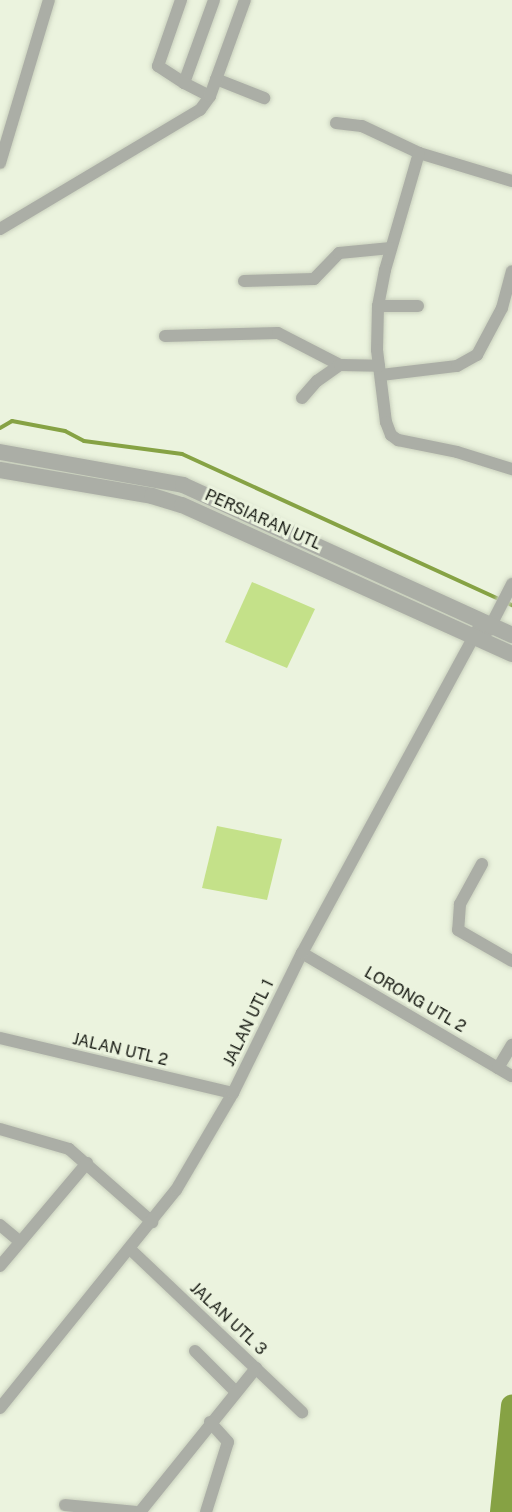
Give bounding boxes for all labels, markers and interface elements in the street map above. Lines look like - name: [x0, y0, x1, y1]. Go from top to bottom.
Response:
- street label: PERSIARAN UTL: [202, 486, 324, 554]
- street label: LORONG UTL 2: [361, 963, 469, 1037]
- street label: JALAN UTL 1: [220, 976, 278, 1070]
- street label: JALAN UTL 2: [70, 1030, 170, 1070]
- street label: JALAN UTL 3: [186, 1279, 270, 1359]

